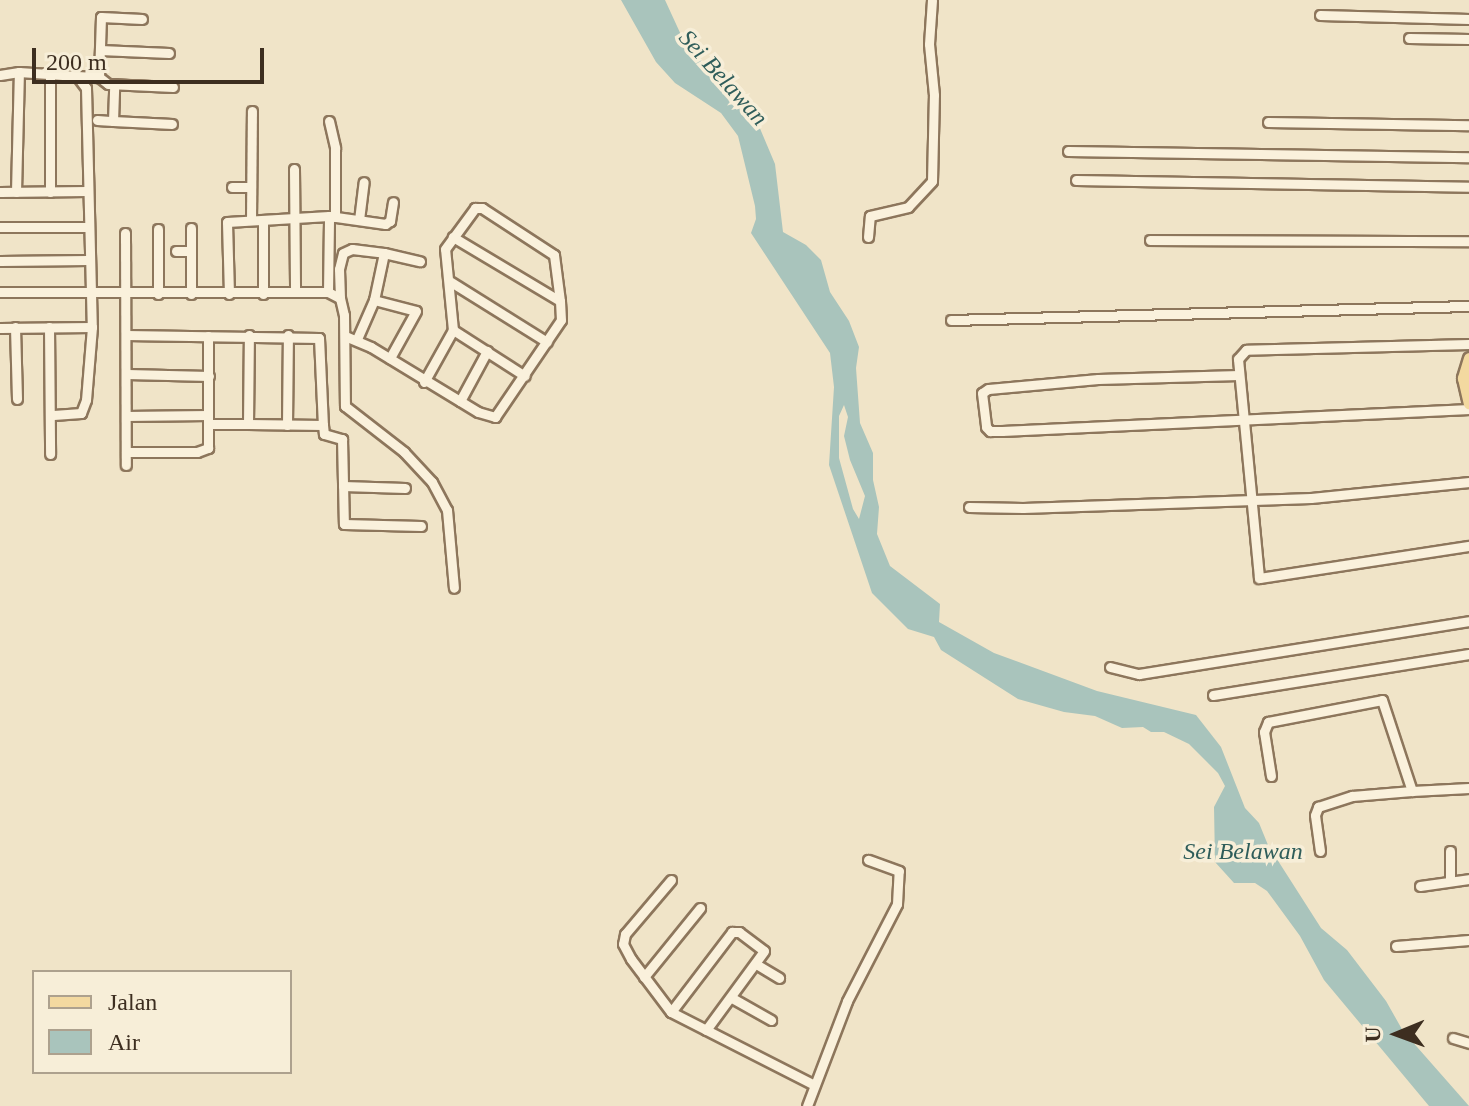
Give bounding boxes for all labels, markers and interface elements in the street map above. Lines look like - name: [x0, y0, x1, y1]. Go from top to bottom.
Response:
- water label: Sei Belawan: [672, 24, 774, 132]
- scale bar: [36, 32, 268, 82]
- text: 200 m: [46, 49, 107, 75]
- water label: Sei Belawan: [1183, 838, 1303, 866]
- legend: [32, 970, 292, 1074]
- text: Jalan: [108, 989, 157, 1015]
- north arrow: [1357, 994, 1437, 1074]
- text: U: [1360, 1026, 1385, 1043]
- text: Air: [108, 1029, 140, 1055]

